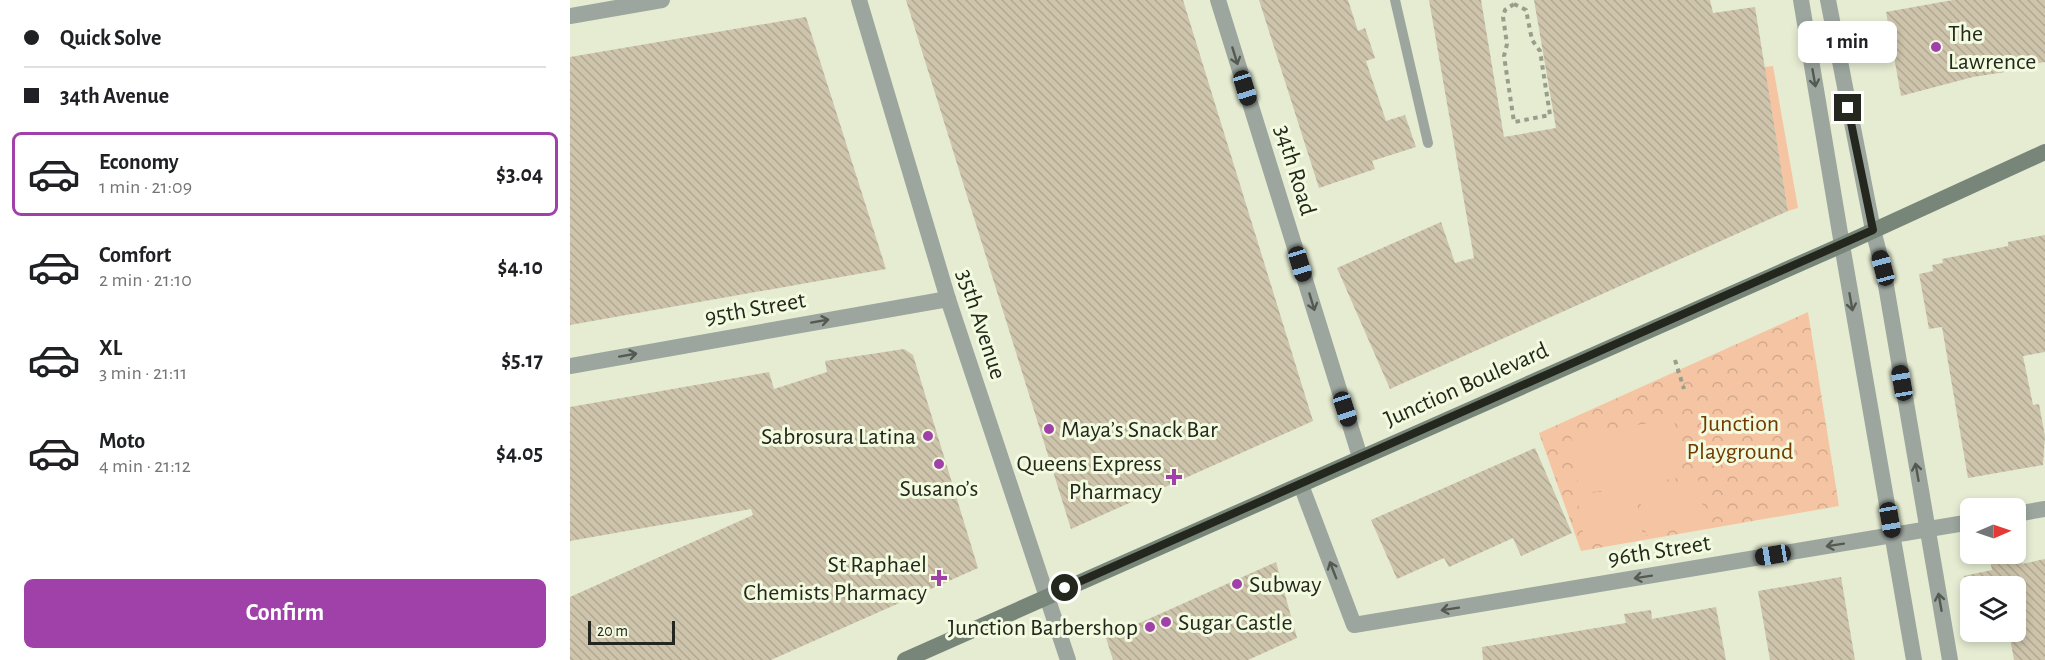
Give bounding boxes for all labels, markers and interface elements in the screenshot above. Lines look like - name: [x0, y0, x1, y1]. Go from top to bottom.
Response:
- callout: 1 min: [1798, 21, 1898, 63]
- place label: The Lawrence: [1948, 22, 2036, 74]
- text: Quick Solve: [60, 27, 161, 49]
- text: 1 min: [1826, 32, 1869, 52]
- marker: The Lawrence: [1929, 40, 1943, 54]
- one-way arrow: [1231, 46, 1242, 65]
- car: [1231, 68, 1259, 108]
- one-way arrow: [1809, 68, 1820, 88]
- text: 34th Avenue: [60, 85, 169, 107]
- route end: [1834, 94, 1861, 121]
- street label: 34th Road: [1270, 122, 1320, 218]
- icon: car: [27, 147, 81, 201]
- text: Economy: [99, 151, 179, 173]
- text: $3.04: [496, 163, 543, 185]
- text: 1 min · 21:09: [99, 177, 192, 197]
- icon: car: [27, 240, 81, 294]
- text: Comfort: [99, 244, 171, 266]
- car: [1286, 244, 1314, 284]
- car: [1870, 248, 1896, 288]
- text: $4.10: [498, 256, 543, 278]
- street label: 35th Avenue: [952, 266, 1010, 382]
- text: 2 min · 21:10: [99, 270, 192, 290]
- street label: 95th Street: [703, 288, 808, 330]
- one-way arrow: [1307, 292, 1318, 311]
- one-way arrow: [1846, 292, 1857, 312]
- one-way arrow: [809, 316, 829, 327]
- icon: car: [27, 333, 81, 387]
- text: XL: [99, 337, 122, 359]
- street label: Junction Boulevard: [1381, 338, 1552, 432]
- text: $5.17: [501, 349, 543, 371]
- one-way arrow: [617, 350, 637, 361]
- text: 3 min · 21:11: [99, 363, 187, 383]
- car: [1890, 364, 1914, 402]
- car: [1331, 389, 1359, 429]
- park label: Junction Playground: [1687, 412, 1793, 464]
- place label: Maya’s Snack Bar: [1061, 418, 1218, 442]
- marker: Maya’s Snack Bar: [1042, 422, 1056, 436]
- place label: Sabrosura Latina: [761, 425, 916, 449]
- icon: car: [27, 426, 81, 480]
- marker: Sabrosura Latina: [921, 429, 935, 443]
- text: Moto: [99, 430, 145, 452]
- text: $4.05: [496, 442, 543, 464]
- place label: Queens Express Pharmacy: [1017, 452, 1162, 504]
- text: 4 min · 21:12: [99, 456, 191, 476]
- marker: Susano’s: [932, 457, 946, 471]
- one-way arrow: [1912, 462, 1923, 482]
- marker: Queens Express Pharmacy: [1167, 470, 1181, 484]
- place label: Susano’s: [899, 477, 979, 501]
- north arrow: [1960, 498, 2026, 564]
- map controls: [1960, 498, 2026, 642]
- car: [1878, 501, 1902, 539]
- street label: 96th Street: [1606, 531, 1712, 571]
- one-way arrow: [1826, 539, 1846, 550]
- car: [1754, 543, 1792, 567]
- place label: St Raphael Chemists Pharmacy: [743, 553, 927, 605]
- one-way arrow: [1327, 561, 1338, 580]
- marker: St Raphael Chemists Pharmacy: [932, 571, 946, 585]
- one-way arrow: [1633, 571, 1653, 582]
- place label: Subway: [1249, 573, 1321, 597]
- route start: [1051, 574, 1078, 601]
- button: layers: [1960, 576, 2026, 642]
- marker: Subway: [1230, 577, 1244, 591]
- button: Confirm: [24, 579, 546, 648]
- one-way arrow: [1934, 593, 1945, 613]
- one-way arrow: [1441, 603, 1461, 614]
- place label: Sugar Castle: [1178, 611, 1293, 635]
- marker: Sugar Castle: [1159, 615, 1173, 629]
- place label: Junction Barbershop: [948, 616, 1138, 640]
- scale bar: [588, 618, 675, 646]
- marker: Junction Barbershop: [1143, 620, 1157, 634]
- text: 20 m: [597, 623, 628, 639]

